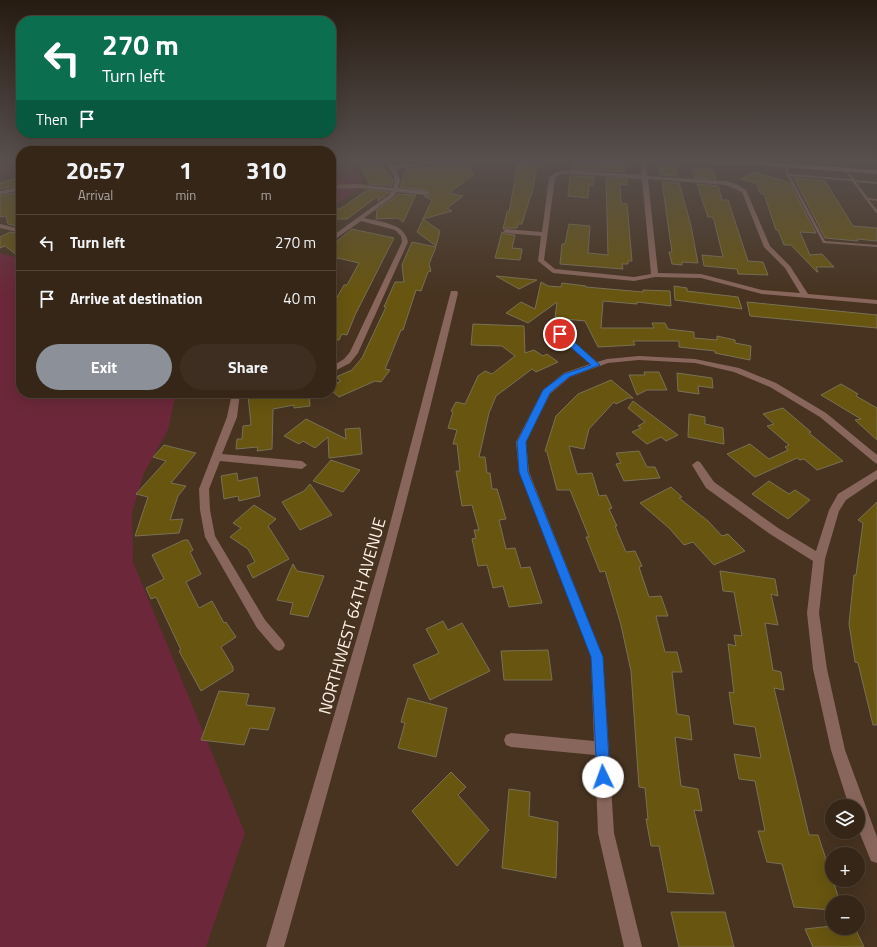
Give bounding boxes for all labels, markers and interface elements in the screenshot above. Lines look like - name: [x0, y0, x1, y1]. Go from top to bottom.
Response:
- text: 270 m: [102, 23, 179, 66]
- icon: left: [36, 32, 88, 84]
- text: Turn left: [102, 62, 165, 89]
- text: Then: [36, 108, 68, 131]
- icon: arrive: [76, 108, 98, 130]
- text: 20:57: [66, 152, 126, 188]
- text: 1: [179, 152, 193, 188]
- text: 310: [246, 152, 286, 188]
- text: Arrival: [78, 185, 113, 205]
- text: min: [175, 185, 196, 205]
- text: m: [261, 185, 272, 205]
- text: Turn left: [70, 231, 125, 254]
- text: 270 m: [275, 231, 316, 254]
- icon: left: [36, 232, 58, 254]
- text: Arrive at destination: [70, 287, 203, 310]
- text: 40 m: [283, 287, 316, 310]
- icon: arrive: [36, 288, 58, 310]
- pin: [543, 317, 577, 351]
- icon: arrive: [549, 323, 571, 345]
- button: Exit: [36, 344, 172, 390]
- button: Share: [180, 344, 316, 390]
- street label: NORTHWEST 64TH AVENUE: [311, 514, 393, 718]
- position arrow: [582, 756, 624, 798]
- map controls: [825, 799, 865, 935]
- button: layers: [825, 799, 865, 839]
- button: +: [825, 847, 865, 887]
- button: −: [825, 895, 865, 935]

